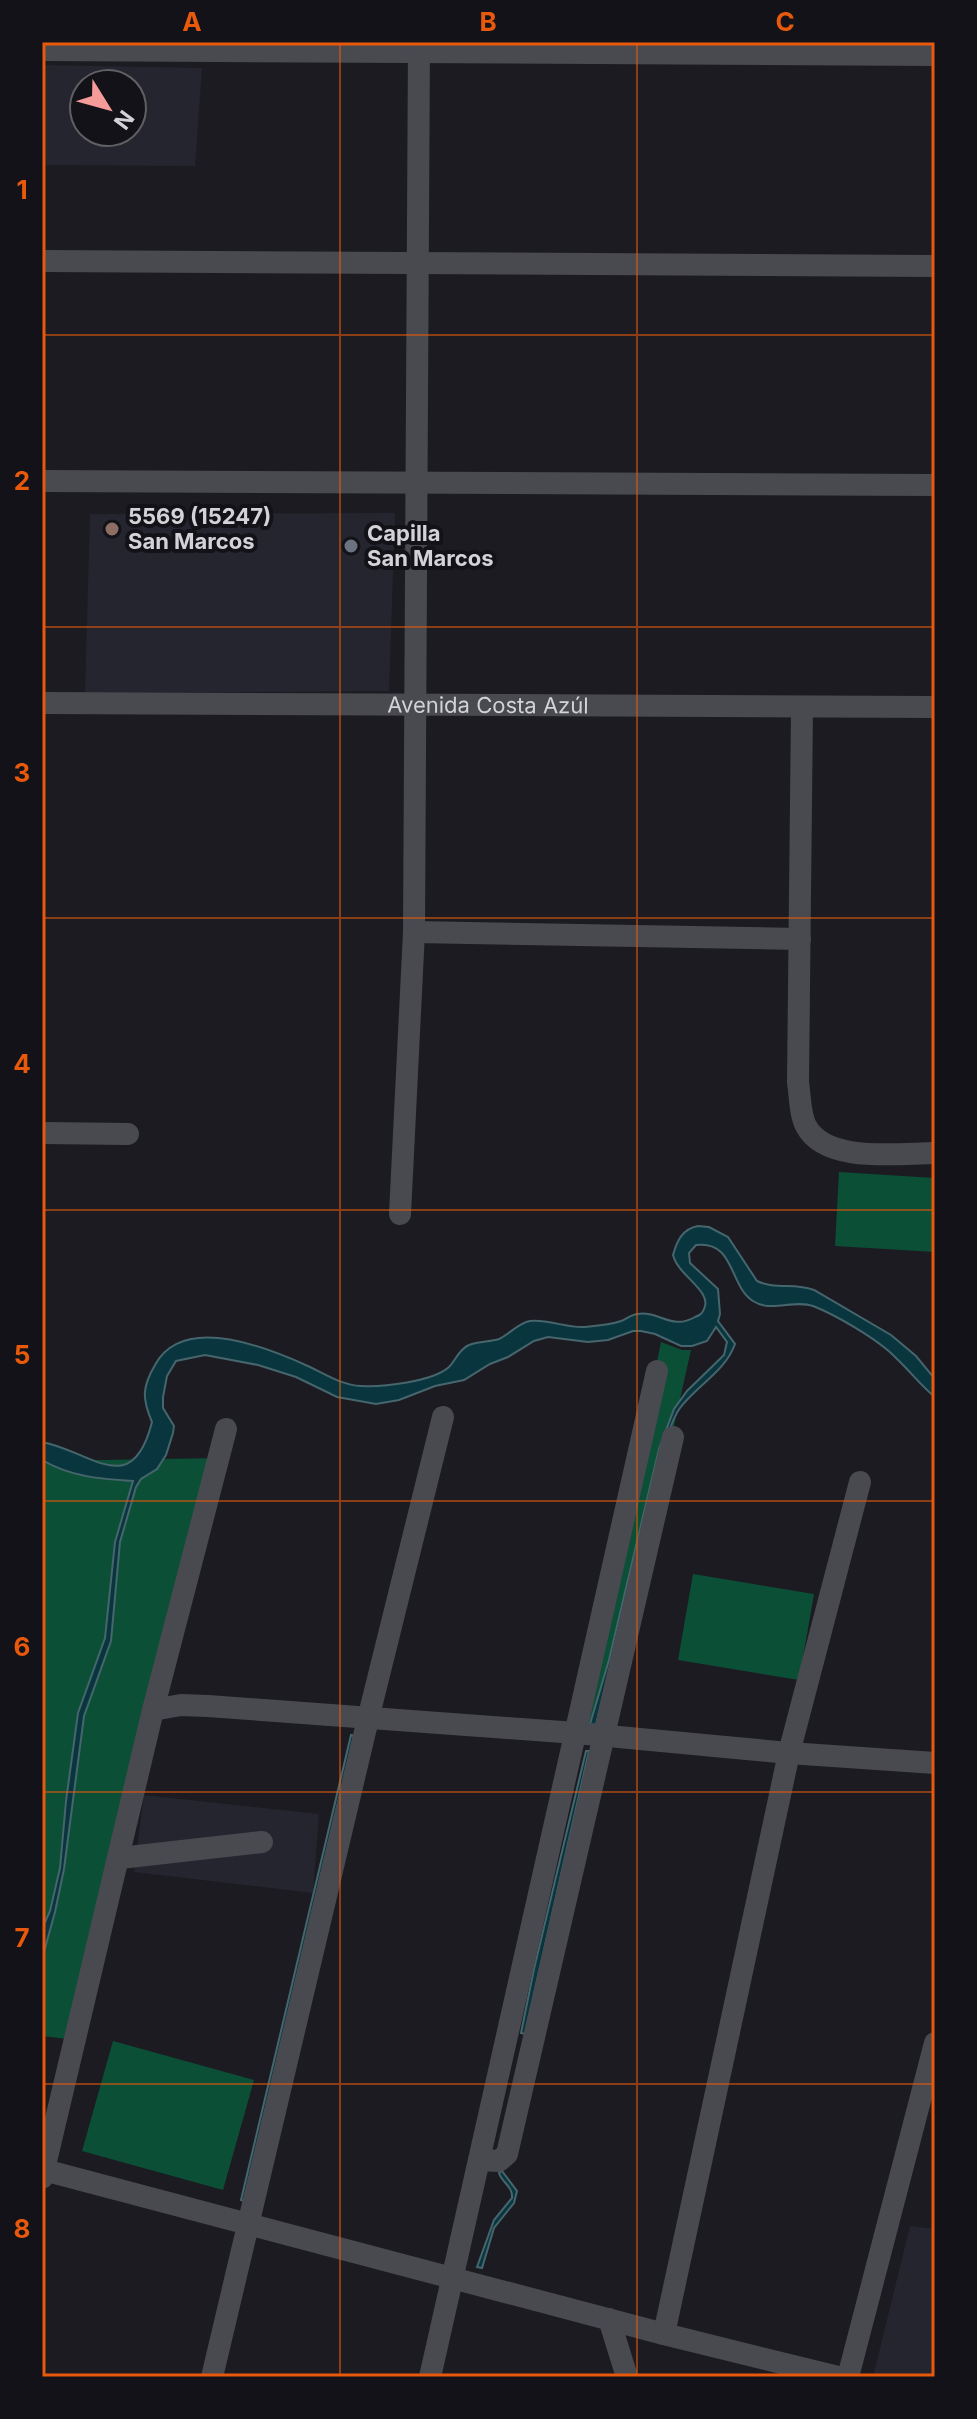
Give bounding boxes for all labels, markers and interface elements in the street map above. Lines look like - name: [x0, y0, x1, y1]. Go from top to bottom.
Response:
- text: A: [182, 6, 202, 37]
- text: B: [479, 6, 497, 37]
- text: C: [775, 6, 795, 37]
- north arrow: [68, 68, 148, 148]
- text: N: [109, 106, 139, 135]
- text: 1: [16, 174, 28, 205]
- text: 2: [14, 465, 30, 496]
- place label: 5569 (15247) San Marcos: [128, 503, 271, 554]
- marker: 5569 (15247) San Marcos: [103, 520, 121, 538]
- place label: Capilla San Marcos: [367, 520, 494, 571]
- marker: Capilla San Marcos: [342, 537, 360, 555]
- street label: Avenida Costa Azúl: [387, 692, 589, 718]
- text: 3: [14, 757, 30, 788]
- text: 4: [13, 1048, 31, 1079]
- text: 5: [14, 1339, 30, 1370]
- text: 6: [14, 1631, 30, 1662]
- text: 7: [14, 1922, 30, 1953]
- text: 8: [14, 2213, 30, 2244]

